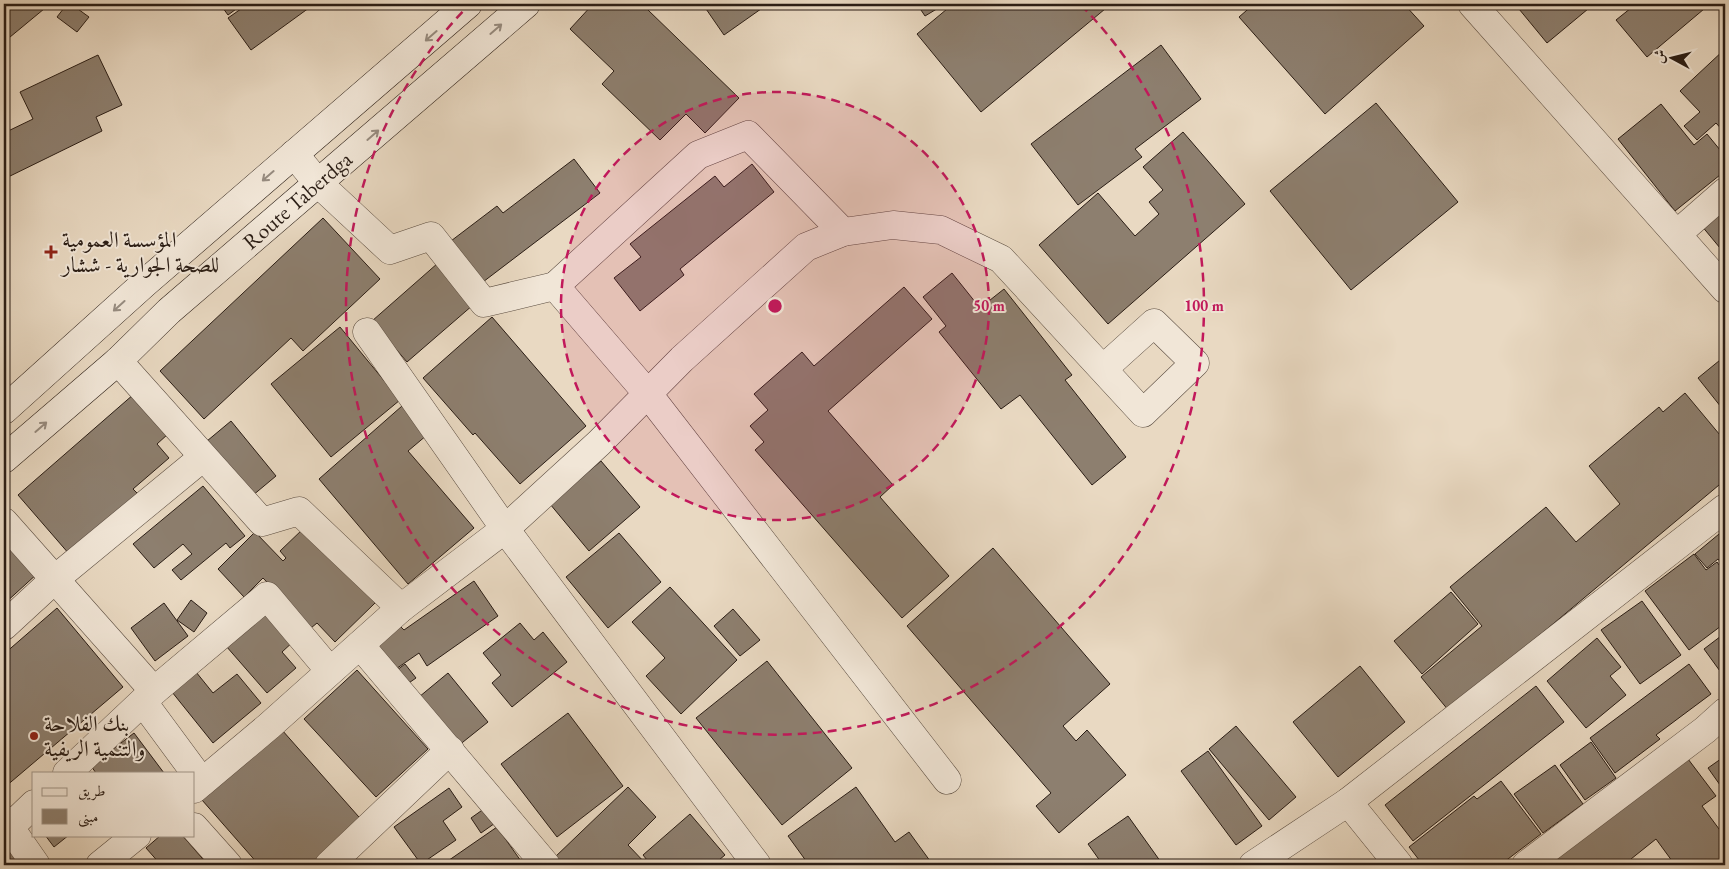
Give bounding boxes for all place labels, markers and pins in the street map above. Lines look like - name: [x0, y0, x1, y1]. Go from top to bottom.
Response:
- place label: المؤسسة العمومية للصحة الجوارية - ششار: [60, 225, 219, 279]
- marker: المؤسسة العمومية للصحة الجوارية - ششار: [44, 245, 58, 259]
- centre of rings: [766, 297, 784, 315]
- place label: بنك الفلاحة والتنمية الريفية: [44, 709, 145, 763]
- marker: بنك الفلاحة والتنمية الريفية: [28, 730, 40, 742]

